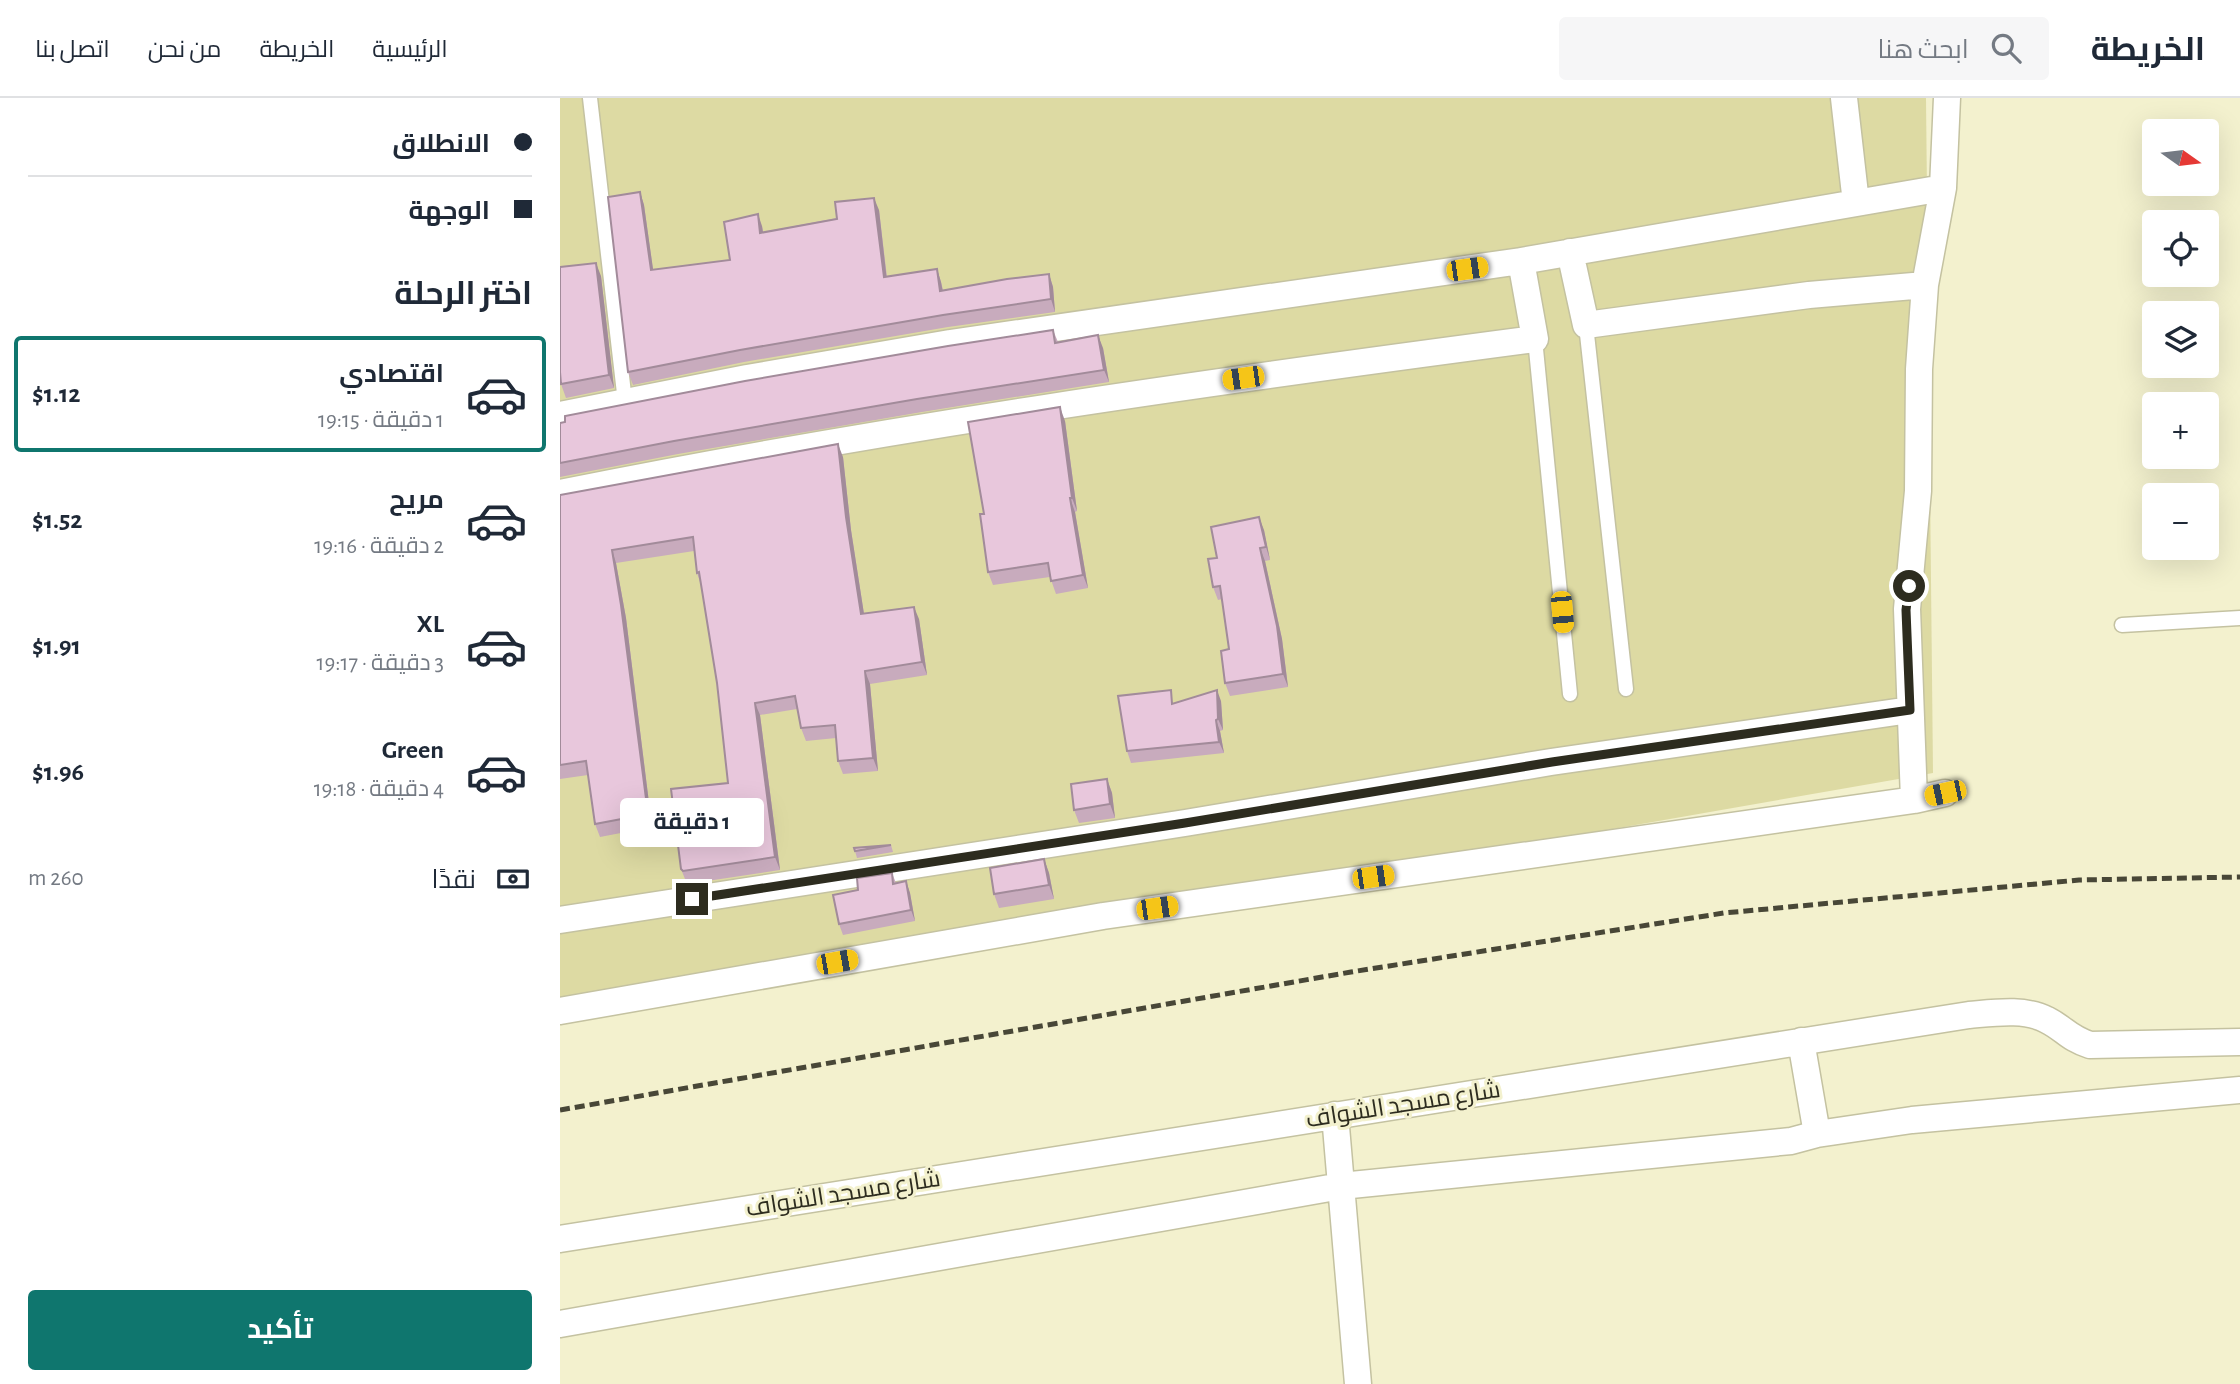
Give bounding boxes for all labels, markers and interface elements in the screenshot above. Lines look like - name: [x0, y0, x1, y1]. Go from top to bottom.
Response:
- search box: [1559, 17, 2049, 80]
- icon: search: [1987, 29, 2025, 67]
- text: الخريطة: [2091, 34, 2205, 67]
- text: ابحث هنا: [1877, 37, 1969, 63]
- text: اتصل بنا: [35, 38, 110, 62]
- text: من نحن: [148, 38, 221, 62]
- text: الخريطة: [259, 38, 334, 62]
- text: الرئيسية: [372, 38, 448, 62]
- north arrow: [2142, 119, 2219, 196]
- map controls: [2142, 119, 2219, 560]
- text: الانطلاق: [392, 131, 490, 157]
- text: الوجهة: [409, 198, 490, 224]
- button: locate: [2142, 210, 2219, 287]
- car: [1445, 256, 1490, 282]
- text: اختر الرحلة: [394, 278, 532, 310]
- button: layers: [2142, 301, 2219, 378]
- text: اقتصادي: [339, 361, 444, 387]
- icon: car: [465, 363, 528, 426]
- car: [1221, 365, 1266, 391]
- text: $1.12: [32, 381, 81, 407]
- button: +: [2142, 392, 2219, 469]
- text: 1 دقيقة · 19:15: [318, 409, 444, 432]
- button: −: [2142, 483, 2219, 560]
- text: مريح: [389, 487, 444, 513]
- icon: car: [465, 489, 528, 552]
- text: $1.52: [32, 507, 83, 533]
- text: 2 دقيقة · 19:16: [314, 535, 444, 558]
- route start: [1893, 570, 1925, 602]
- car: [1550, 590, 1575, 634]
- text: XL: [417, 611, 444, 637]
- icon: car: [465, 615, 528, 678]
- text: $1.91: [32, 633, 81, 659]
- text: 3 دقيقة · 19:17: [317, 652, 444, 675]
- text: Green: [382, 737, 444, 763]
- icon: car: [465, 741, 528, 804]
- text: $1.96: [32, 759, 84, 785]
- text: 4 دقيقة · 19:18: [314, 778, 444, 801]
- car: [1923, 778, 1968, 808]
- callout: 1 دقيقة: [620, 798, 764, 846]
- text: 1 دقيقة: [654, 811, 730, 834]
- icon: cash: [494, 860, 532, 898]
- car: [1351, 864, 1396, 890]
- text: 260 m: [28, 867, 84, 890]
- text: نقدًا: [432, 867, 476, 893]
- route end: [676, 883, 708, 915]
- car: [1135, 895, 1180, 921]
- car: [815, 948, 860, 976]
- street label: شارع مسجد الشواف: [1304, 1077, 1503, 1135]
- street label: شارع مسجد الشواف: [744, 1166, 943, 1224]
- button: تأكيد: [28, 1290, 532, 1370]

